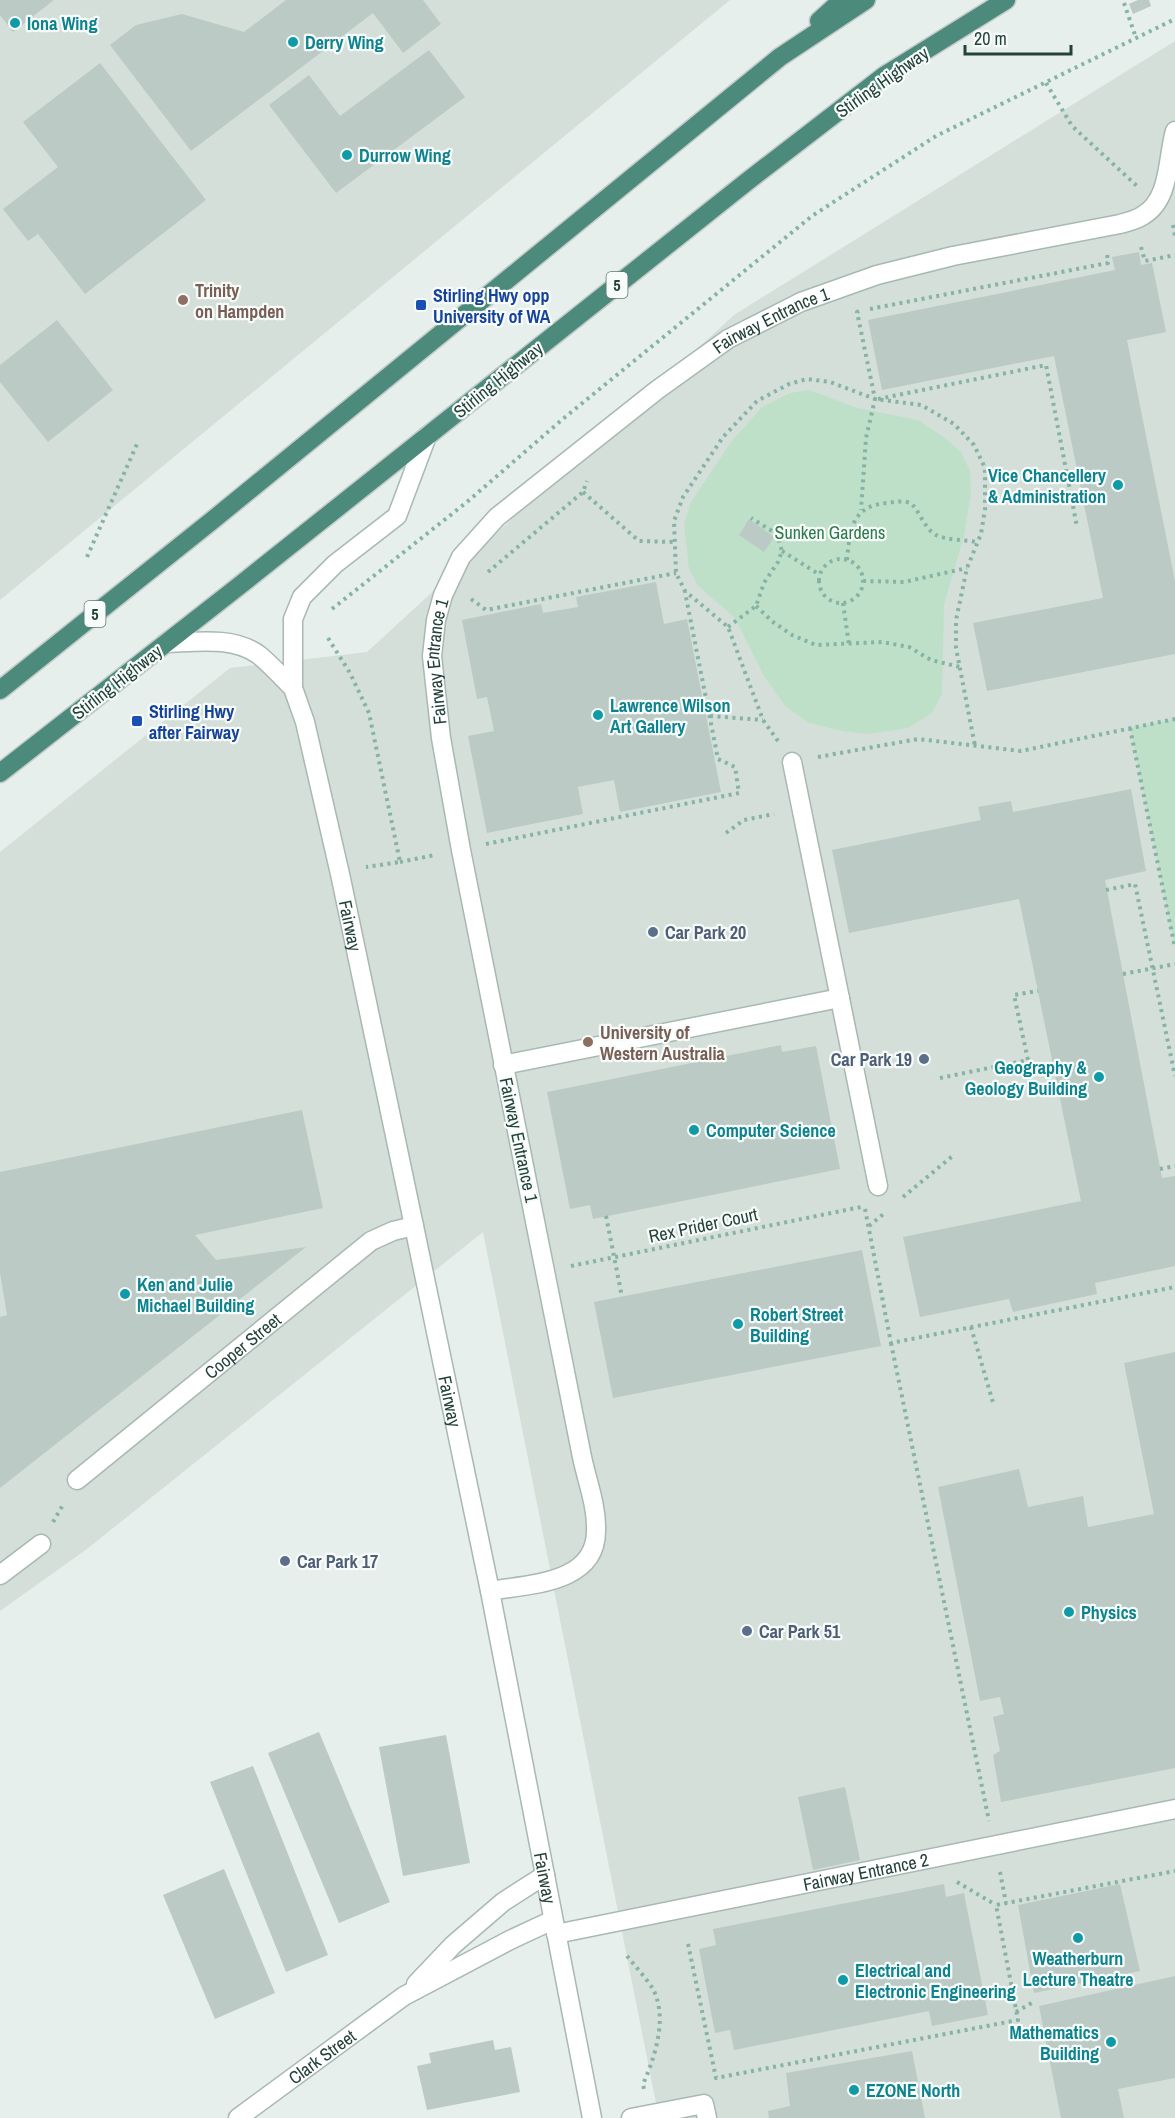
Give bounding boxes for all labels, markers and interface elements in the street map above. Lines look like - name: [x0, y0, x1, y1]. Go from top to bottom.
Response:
- place label: Iona Wing: [27, 11, 97, 36]
- marker: Iona Wing: [8, 16, 22, 30]
- scale bar: [965, 18, 1072, 56]
- text: 20 m: [974, 26, 1007, 51]
- place label: Derry Wing: [305, 30, 384, 55]
- marker: Derry Wing: [286, 35, 300, 49]
- street label: Stirling Highway: [830, 40, 934, 123]
- place label: Durrow Wing: [359, 143, 451, 168]
- marker: Durrow Wing: [340, 148, 354, 162]
- road number: 5: [606, 272, 628, 298]
- place label: Trinity on Hampden: [195, 278, 284, 324]
- street label: Fairway Entrance 1: [707, 280, 833, 359]
- place label: Stirling Hwy opp University of WA: [433, 283, 551, 329]
- marker: Trinity on Hampden: [176, 293, 190, 307]
- marker: Stirling Hwy opp University of WA: [414, 298, 428, 312]
- street label: Stirling Highway: [448, 336, 548, 424]
- place label: Vice Chancellery & Administration: [988, 463, 1107, 509]
- marker: Vice Chancellery & Administration: [1111, 478, 1125, 492]
- park label: Sunken Gardens: [775, 520, 885, 545]
- street label: Fairway Entrance 1: [419, 595, 454, 726]
- road number: 5: [84, 601, 106, 627]
- street label: Stirling Highway: [67, 638, 168, 725]
- place label: Lawrence Wilson Art Gallery: [610, 693, 730, 739]
- place label: Stirling Hwy after Fairway: [149, 699, 240, 745]
- marker: Lawrence Wilson Art Gallery: [591, 708, 605, 722]
- marker: Stirling Hwy after Fairway: [130, 714, 144, 728]
- street label: Fairway: [333, 898, 369, 954]
- place label: Car Park 20: [665, 920, 746, 945]
- marker: Car Park 20: [646, 925, 660, 939]
- place label: University of Western Australia: [600, 1020, 725, 1066]
- marker: University of Western Australia: [581, 1035, 595, 1049]
- place label: Car Park 19: [831, 1047, 912, 1072]
- marker: Car Park 19: [917, 1052, 931, 1066]
- place label: Geography & Geology Building: [965, 1055, 1087, 1101]
- marker: Geography & Geology Building: [1092, 1070, 1106, 1084]
- street label: Fairway Entrance 1: [494, 1075, 545, 1206]
- place label: Computer Science: [706, 1118, 836, 1143]
- marker: Computer Science: [687, 1123, 701, 1137]
- street label: Rex Prider Court: [646, 1201, 760, 1249]
- place label: Ken and Julie Michael Building: [137, 1272, 254, 1318]
- marker: Ken and Julie Michael Building: [118, 1287, 132, 1301]
- place label: Robert Street Building: [750, 1302, 844, 1348]
- street label: Cooper Street: [199, 1307, 286, 1384]
- marker: Robert Street Building: [731, 1317, 745, 1331]
- street label: Fairway: [433, 1373, 468, 1430]
- place label: Car Park 17: [297, 1549, 378, 1574]
- marker: Car Park 17: [278, 1554, 292, 1568]
- place label: Physics: [1081, 1600, 1137, 1625]
- marker: Physics: [1062, 1605, 1076, 1619]
- place label: Car Park 51: [759, 1619, 841, 1644]
- marker: Car Park 51: [740, 1624, 754, 1638]
- street label: Fairway Entrance 2: [801, 1847, 931, 1896]
- street label: Fairway: [528, 1850, 563, 1906]
- marker: Weatherburn Lecture Theatre: [1071, 1931, 1085, 1945]
- place label: Weatherburn Lecture Theatre: [1023, 1946, 1133, 1992]
- place label: Electrical and Electronic Engineering: [855, 1958, 1016, 2004]
- marker: Electrical and Electronic Engineering: [836, 1973, 850, 1987]
- place label: Mathematics Building: [1010, 2020, 1099, 2066]
- street label: Clark Street: [283, 2023, 361, 2090]
- marker: Mathematics Building: [1104, 2035, 1118, 2049]
- place label: EZONE North: [866, 2078, 960, 2103]
- marker: EZONE North: [847, 2083, 861, 2097]

